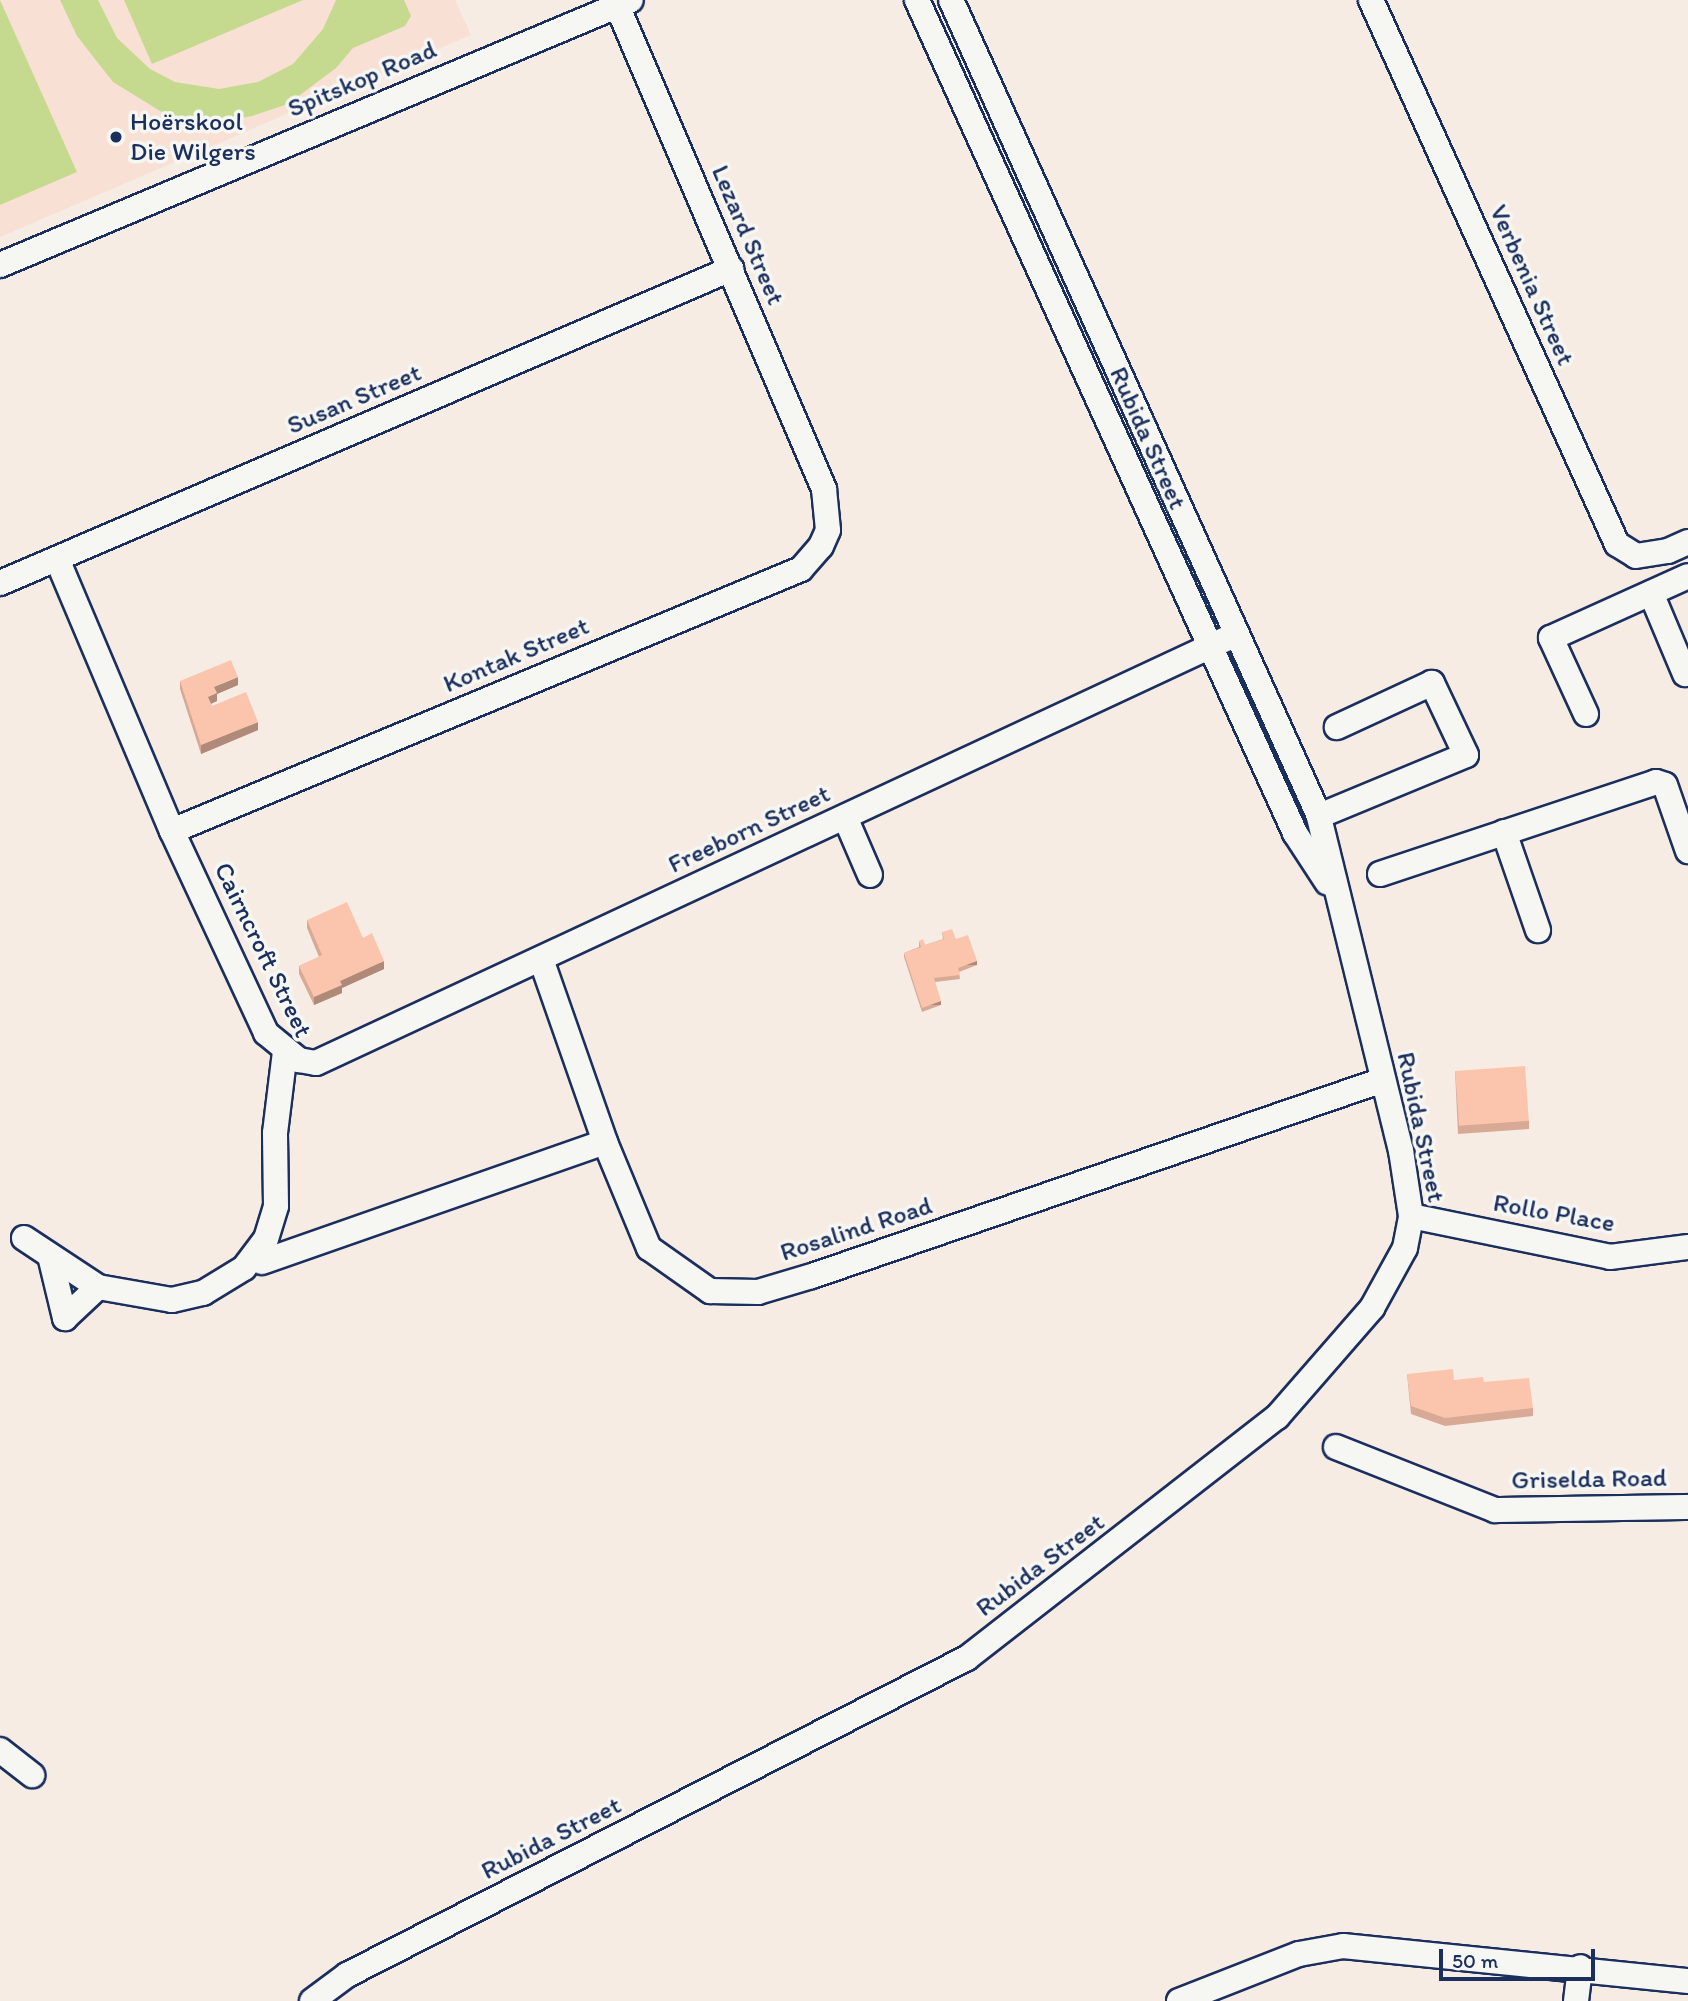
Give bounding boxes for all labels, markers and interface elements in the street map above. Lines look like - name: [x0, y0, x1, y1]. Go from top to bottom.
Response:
- street label: Spitskop Road: [283, 34, 441, 124]
- place label: Hoërskool Die Wilgers: [130, 106, 256, 168]
- marker: Hoërskool Die Wilgers: [108, 129, 124, 145]
- street label: Lezard Street: [705, 160, 791, 310]
- street label: Verbenia Street: [1483, 200, 1581, 370]
- street label: Susan Street: [283, 357, 425, 441]
- street label: Rubida Street: [1103, 362, 1193, 514]
- street label: Kontak Street: [439, 610, 593, 700]
- street label: Freeborn Street: [663, 778, 835, 880]
- street label: Cairncroft Street: [207, 858, 319, 1042]
- street label: Rubida Street: [1390, 1049, 1452, 1205]
- street label: Rollo Place: [1491, 1187, 1617, 1239]
- street label: Rosalind Road: [776, 1190, 936, 1268]
- street label: Griselda Road: [1511, 1462, 1667, 1496]
- street label: Rubida Street: [970, 1507, 1110, 1623]
- street label: Rubida Street: [476, 1790, 626, 1886]
- scale bar: [1443, 1934, 1599, 1978]
- text: 50 m: [1452, 1948, 1498, 1973]

